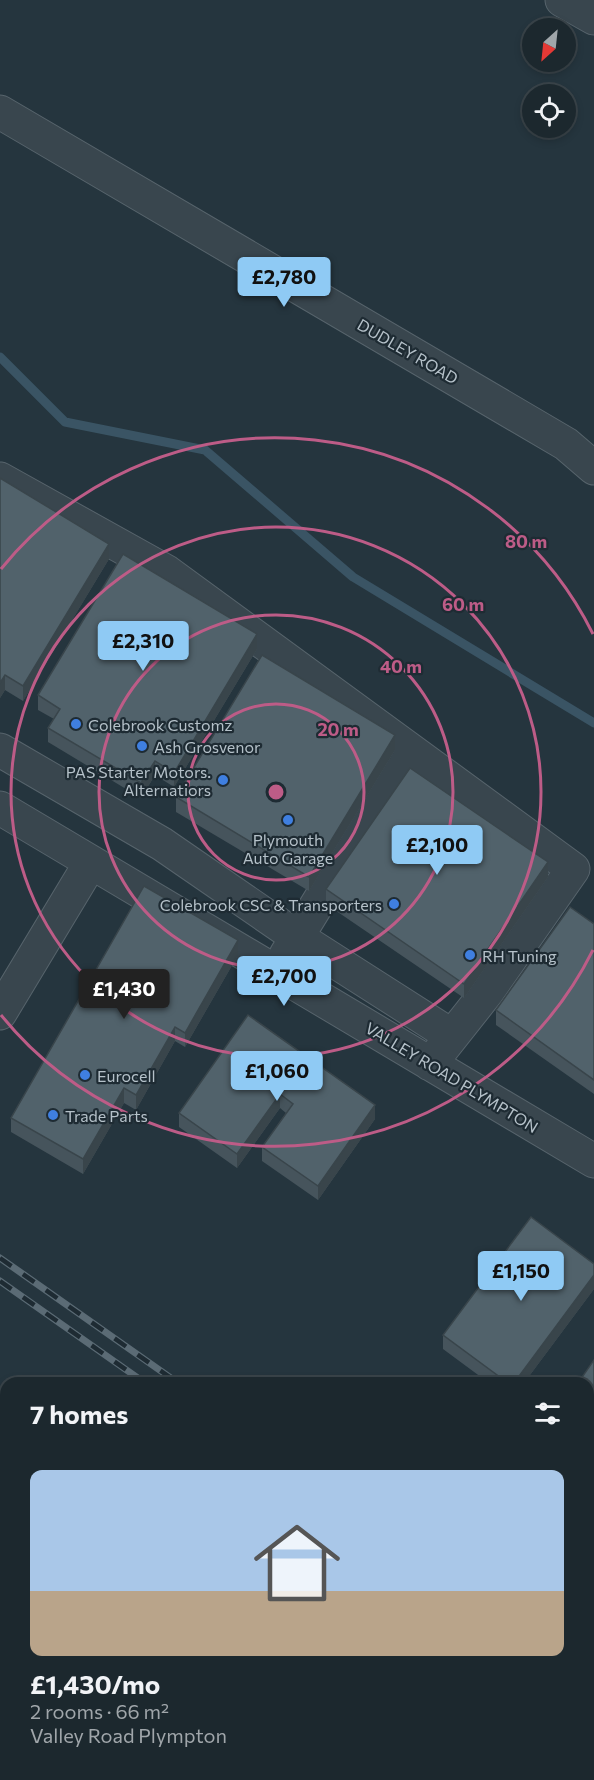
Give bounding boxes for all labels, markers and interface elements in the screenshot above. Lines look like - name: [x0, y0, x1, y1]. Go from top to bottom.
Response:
- north arrow: [522, 18, 576, 72]
- map controls: [522, 18, 576, 138]
- button: locate: [522, 84, 576, 138]
- pin: £2,780: [235, 257, 333, 308]
- text: £2,780: [252, 264, 316, 288]
- street label: DUDLEY ROAD: [354, 314, 462, 388]
- text: 80 m: [505, 530, 547, 552]
- text: 60 m: [442, 593, 484, 615]
- pin: £2,310: [94, 621, 192, 672]
- text: £2,310: [112, 628, 174, 652]
- text: 40 m: [380, 655, 422, 677]
- place label: Colebrook Customz: [88, 715, 233, 734]
- marker: Colebrook Customz: [69, 717, 83, 731]
- text: 20 m: [317, 718, 359, 740]
- place label: Ash Grosvenor: [154, 737, 261, 756]
- marker: Ash Grosvenor: [135, 739, 149, 753]
- place label: PAS Starter Motors. Alternatiors: [66, 762, 211, 799]
- marker: PAS Starter Motors. Alternatiors: [216, 773, 230, 787]
- centre of rings: [266, 782, 286, 802]
- marker: Plymouth Auto Garage: [281, 813, 295, 827]
- pin: £2,100: [388, 825, 486, 876]
- place label: Plymouth Auto Garage: [243, 830, 333, 867]
- text: £2,100: [406, 832, 468, 856]
- place label: Colebrook CSC & Transporters: [160, 895, 382, 914]
- marker: Colebrook CSC & Transporters: [387, 897, 401, 911]
- place label: RH Tuning: [482, 946, 557, 965]
- marker: RH Tuning: [463, 948, 477, 962]
- pin: £2,700: [235, 956, 333, 1007]
- text: £2,700: [251, 963, 317, 987]
- pin: £1,430: [75, 969, 173, 1020]
- text: £1,430: [93, 976, 155, 1000]
- street label: VALLEY ROAD PLYMPTON: [362, 1018, 542, 1136]
- pin: £1,060: [228, 1051, 326, 1102]
- text: £1,060: [245, 1058, 309, 1082]
- place label: Eurocell: [97, 1066, 156, 1085]
- marker: Eurocell: [78, 1068, 92, 1082]
- place label: Trade Parts: [65, 1106, 148, 1125]
- marker: Trade Parts: [46, 1108, 60, 1122]
- pin: £1,150: [472, 1251, 570, 1302]
- text: £1,150: [492, 1258, 550, 1282]
- icon: filters: [531, 1397, 564, 1430]
- text: 7 homes: [30, 1398, 128, 1429]
- icon: home: [243, 1509, 351, 1617]
- text: £1,430/mo: [30, 1668, 160, 1699]
- text: 2 rooms · 66 m²: [30, 1699, 169, 1723]
- text: Valley Road Plympton: [30, 1723, 227, 1747]

